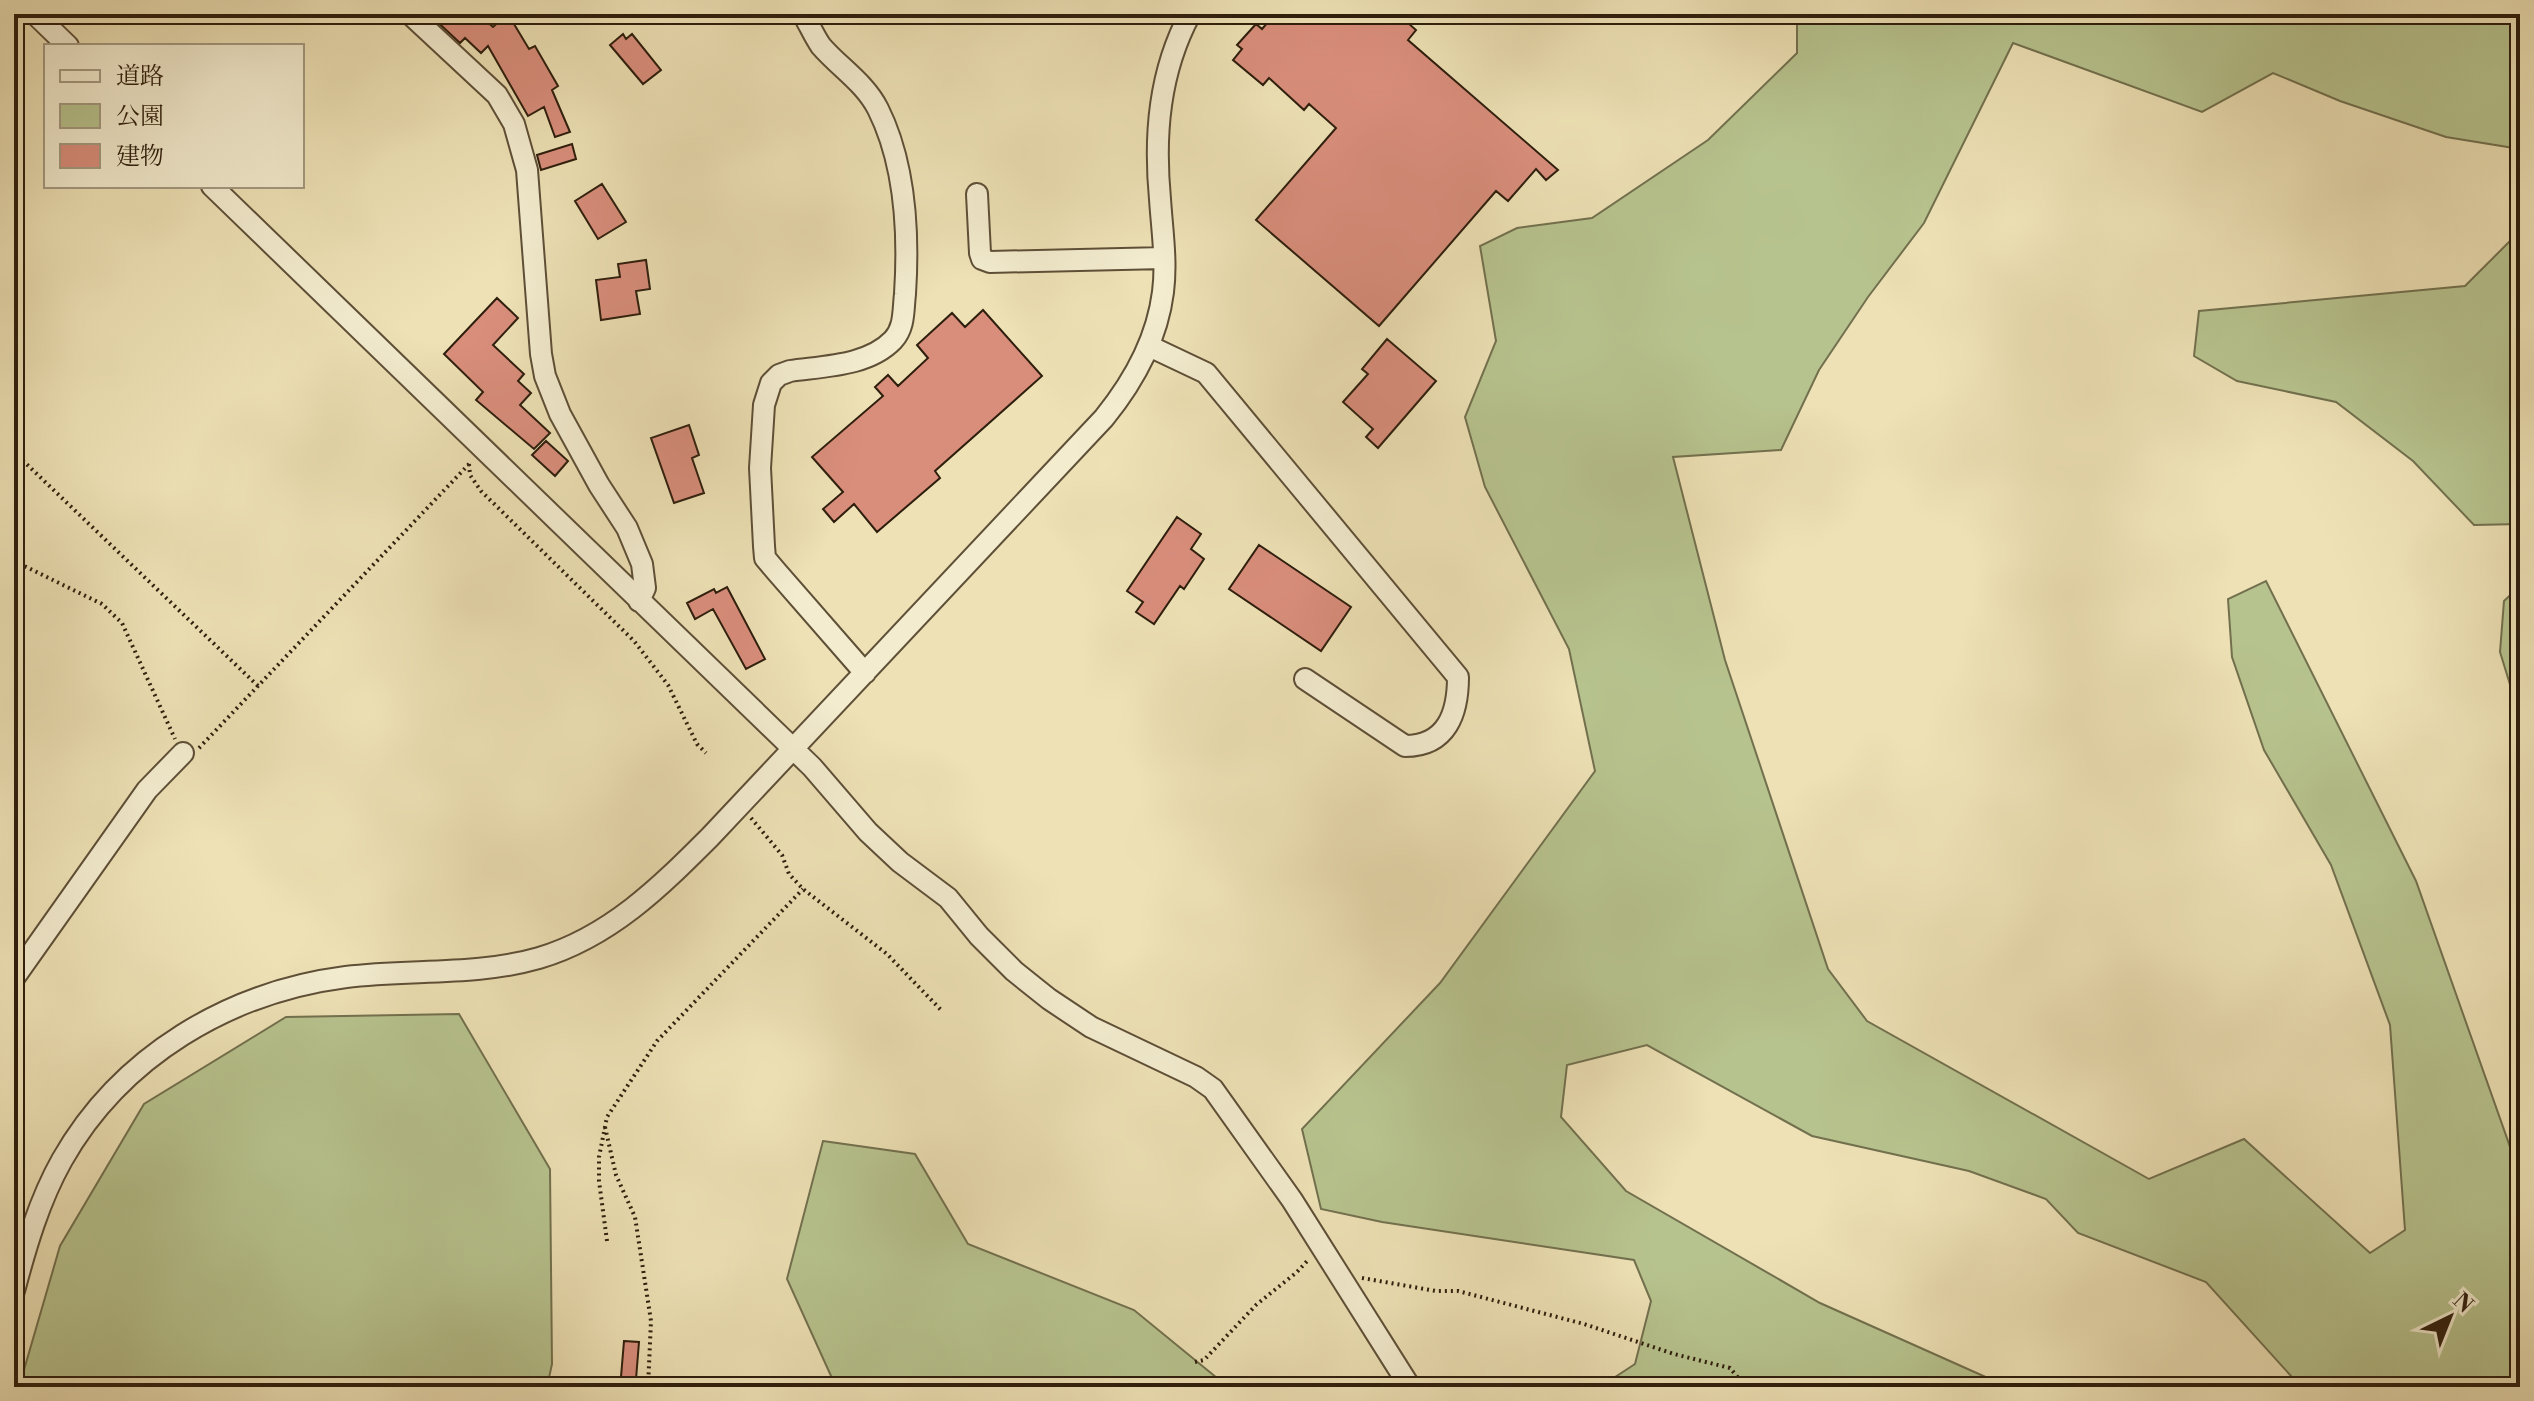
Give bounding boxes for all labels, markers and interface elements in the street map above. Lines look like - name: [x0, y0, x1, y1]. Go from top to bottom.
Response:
- legend: [44, 44, 304, 188]
- text: 道路: [116, 62, 164, 92]
- text: 公園: [116, 102, 164, 132]
- text: 建物: [116, 142, 164, 172]
- north arrow: [2410, 1277, 2490, 1357]
- text: N: [2447, 1288, 2479, 1320]

